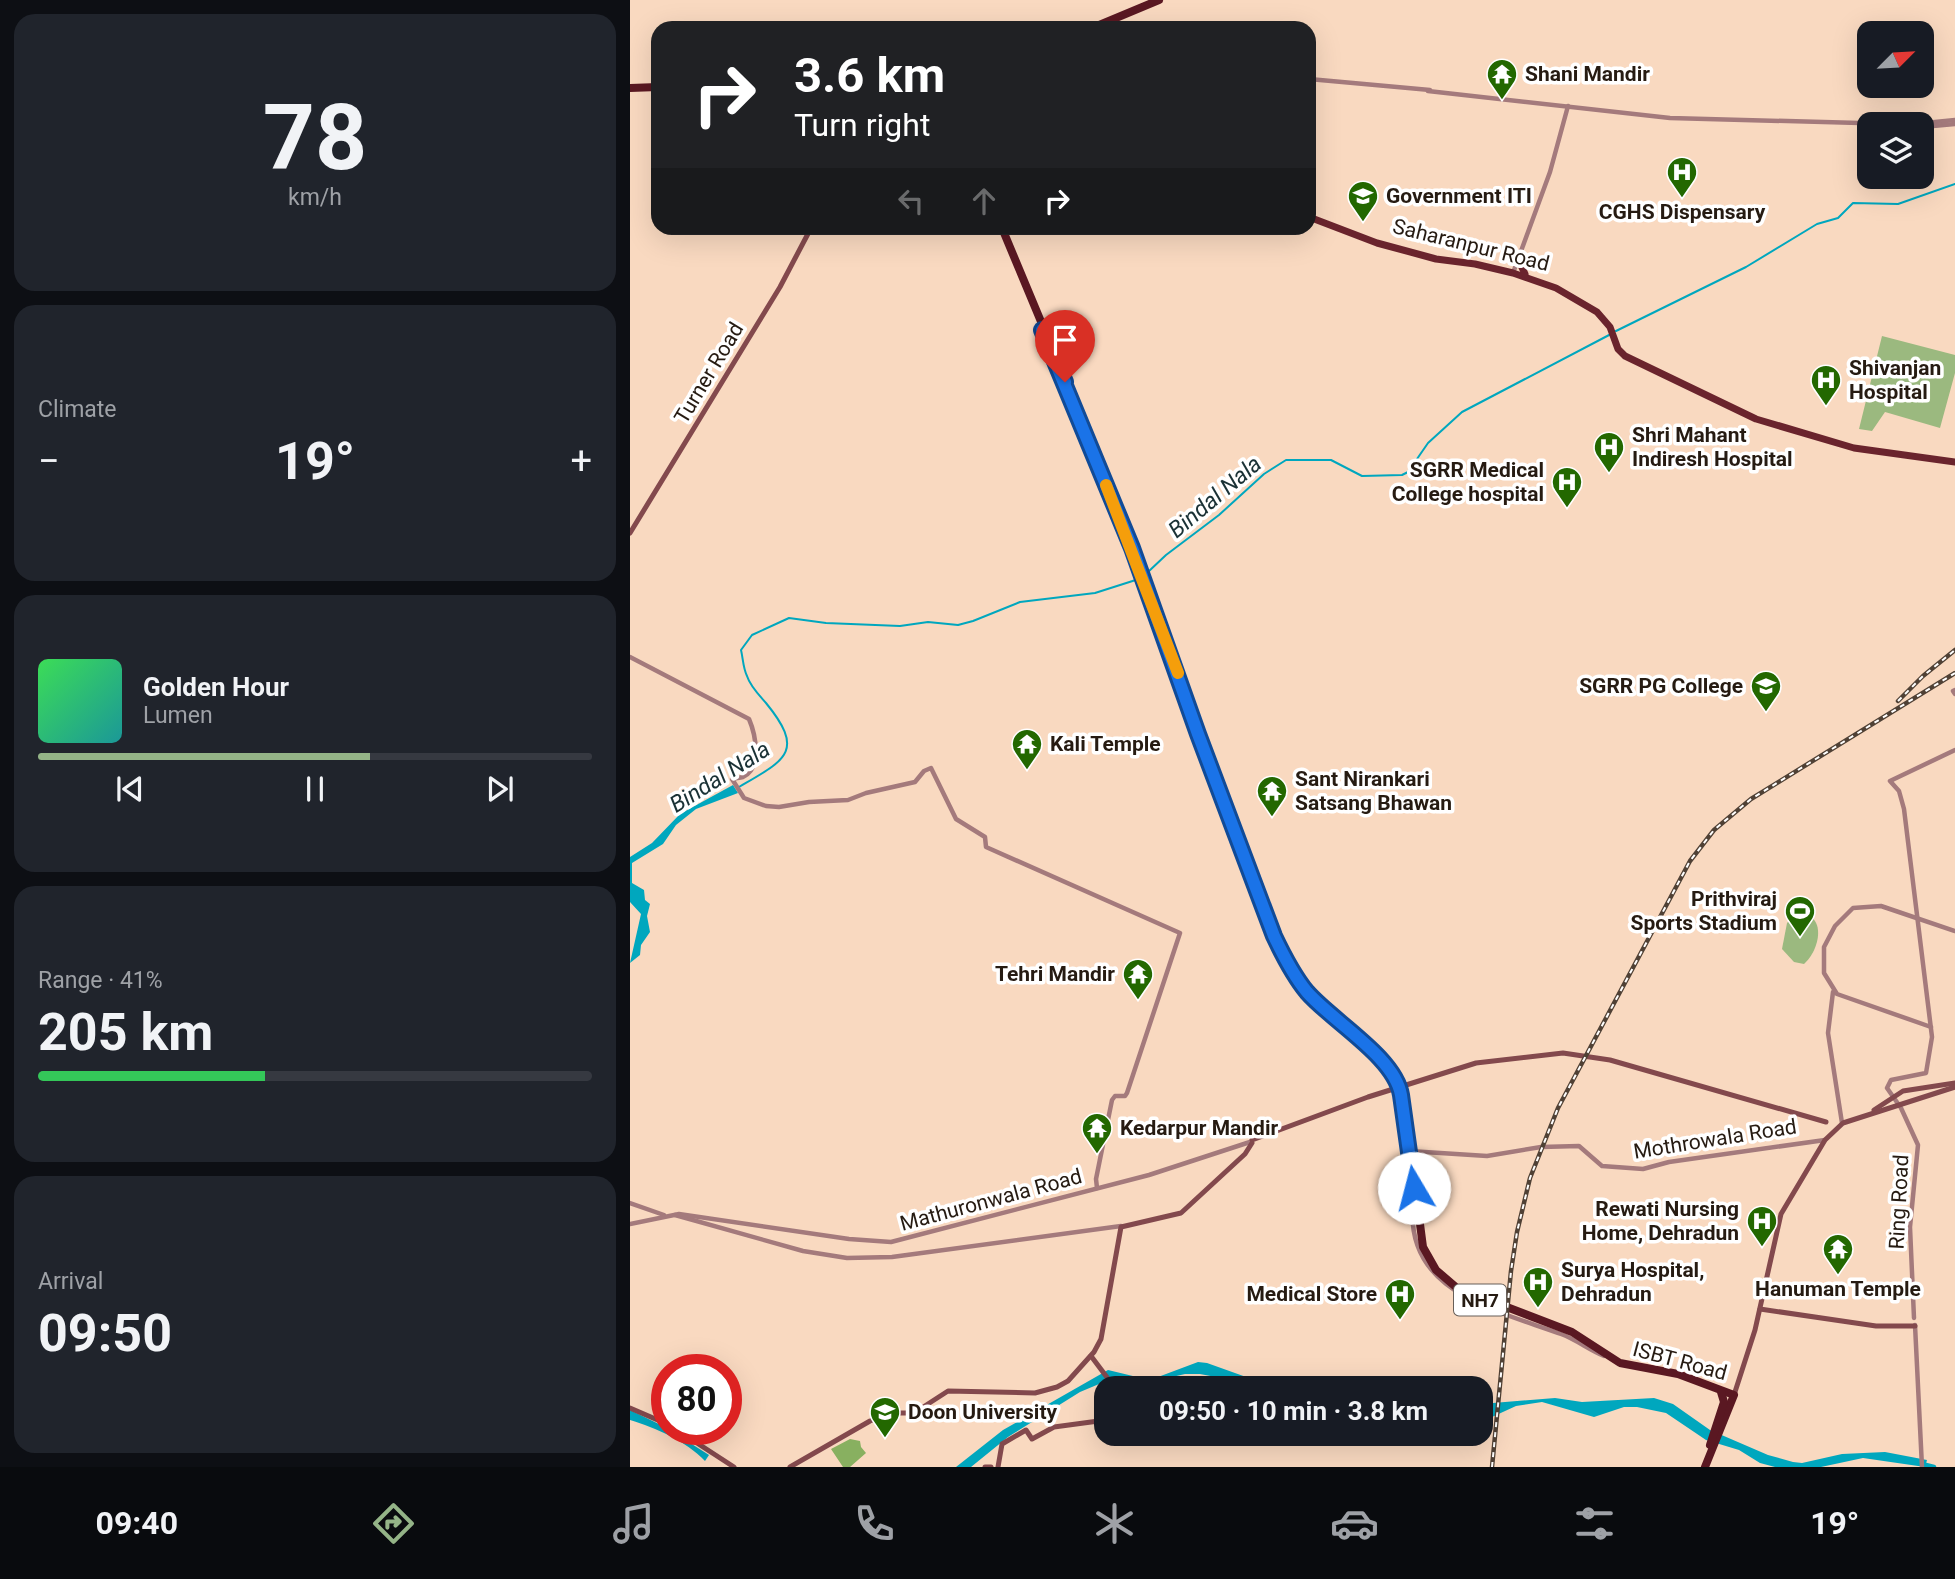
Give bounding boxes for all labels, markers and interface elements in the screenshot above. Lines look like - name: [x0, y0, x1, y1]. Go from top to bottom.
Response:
- north arrow: [1857, 21, 1934, 98]
- map controls: [1857, 21, 1934, 189]
- text: 3.6 km: [794, 47, 945, 104]
- icon: right: [679, 49, 770, 140]
- temple icon: Shani Mandir: [1485, 57, 1519, 101]
- place label: Shani Mandir: [1525, 62, 1650, 86]
- text: 78: [263, 85, 367, 191]
- text: Turn right: [794, 106, 930, 144]
- button: layers: [1857, 112, 1934, 189]
- hospital icon: CGHS Dispensary: [1665, 155, 1699, 199]
- school or university icon: Government ITI: [1346, 179, 1380, 223]
- icon: left: [892, 182, 930, 220]
- icon: ahead: [965, 182, 1003, 220]
- icon: right: [1038, 182, 1076, 220]
- text: km/h: [288, 184, 342, 211]
- place label: Government ITI: [1386, 184, 1532, 208]
- place label: CGHS Dispensary: [1599, 200, 1766, 224]
- street label: Saharanpur Road: [1390, 214, 1552, 276]
- pin: [1035, 310, 1095, 382]
- street label: Turner Road: [669, 318, 749, 428]
- icon: arrive: [1046, 321, 1084, 359]
- place label: Shivanjan Hospital: [1849, 356, 1941, 404]
- hospital icon: Shivanjan Hospital: [1809, 363, 1843, 407]
- text: Climate: [38, 396, 117, 423]
- place label: Shri Mahant Indiresh Hospital: [1632, 423, 1793, 471]
- hospital icon: Shri Mahant Indiresh Hospital: [1592, 430, 1626, 474]
- text: 19°: [275, 431, 355, 492]
- text: −: [38, 439, 60, 483]
- text: +: [570, 439, 592, 483]
- water label: Bindal Nala: [1163, 450, 1267, 544]
- place label: SGRR Medical College hospital: [1392, 458, 1544, 506]
- hospital icon: SGRR Medical College hospital: [1550, 465, 1584, 509]
- school or university icon: SGRR PG College: [1749, 669, 1783, 713]
- text: Golden Hour: [143, 672, 289, 702]
- place label: SGRR PG College: [1579, 674, 1743, 698]
- text: Lumen: [143, 702, 213, 729]
- temple icon: Kali Temple: [1010, 727, 1044, 771]
- place label: Kali Temple: [1050, 732, 1161, 756]
- water label: Bindal Nala: [665, 736, 775, 818]
- place label: Sant Nirankari Satsang Bhawan: [1295, 767, 1452, 815]
- icon: previous: [111, 770, 149, 808]
- icon: pause: [296, 770, 334, 808]
- icon: next: [481, 770, 519, 808]
- temple icon: Sant Nirankari Satsang Bhawan: [1255, 774, 1289, 818]
- place label: Prithviraj Sports Stadium: [1630, 887, 1777, 935]
- sports icon: Prithviraj Sports Stadium: [1783, 894, 1817, 938]
- temple icon: Tehri Mandir: [1121, 957, 1155, 1001]
- place label: Tehri Mandir: [995, 962, 1115, 986]
- text: Range · 41%: [38, 967, 163, 994]
- text: 205 km: [38, 1002, 213, 1063]
- temple icon: Kedarpur Mandir: [1080, 1111, 1114, 1155]
- street label: Mothrowala Road: [1632, 1114, 1798, 1164]
- place label: Kedarpur Mandir: [1120, 1116, 1278, 1140]
- position arrow: [1377, 1151, 1451, 1225]
- street label: Ring Road: [1885, 1154, 1913, 1250]
- street label: Mathuronwala Road: [897, 1164, 1085, 1236]
- place label: Rewati Nursing Home, Dehradun: [1582, 1197, 1739, 1245]
- hospital icon: Rewati Nursing Home, Dehradun: [1745, 1204, 1779, 1248]
- temple icon: Hanuman Temple: [1821, 1232, 1855, 1276]
- place label: Surya Hospital, Dehradun: [1561, 1258, 1704, 1306]
- hospital icon: Surya Hospital, Dehradun: [1521, 1265, 1555, 1309]
- text: Arrival: [38, 1268, 103, 1295]
- hospital icon: Medical Store: [1383, 1277, 1417, 1321]
- place label: Hanuman Temple: [1755, 1277, 1921, 1301]
- place label: Medical Store: [1246, 1282, 1377, 1306]
- road number: NH7: [1454, 1284, 1506, 1316]
- text: 09:50: [38, 1303, 172, 1364]
- street label: ISBT Road: [1630, 1337, 1730, 1385]
- speed limit sign: 80: [651, 1354, 742, 1445]
- school or university icon: Doon University: [868, 1395, 902, 1439]
- text: 09:50 · 10 min · 3.8 km: [1159, 1396, 1428, 1426]
- place label: Doon University: [908, 1400, 1057, 1424]
- icon: directions: [369, 1499, 418, 1548]
- icon: music: [609, 1499, 658, 1548]
- icon: phone: [850, 1499, 899, 1548]
- icon: climate: [1090, 1499, 1139, 1548]
- icon: car: [1330, 1499, 1379, 1548]
- icon: filters: [1570, 1499, 1619, 1548]
- text: 09:40: [96, 1504, 178, 1542]
- text: 19°: [1810, 1504, 1859, 1542]

